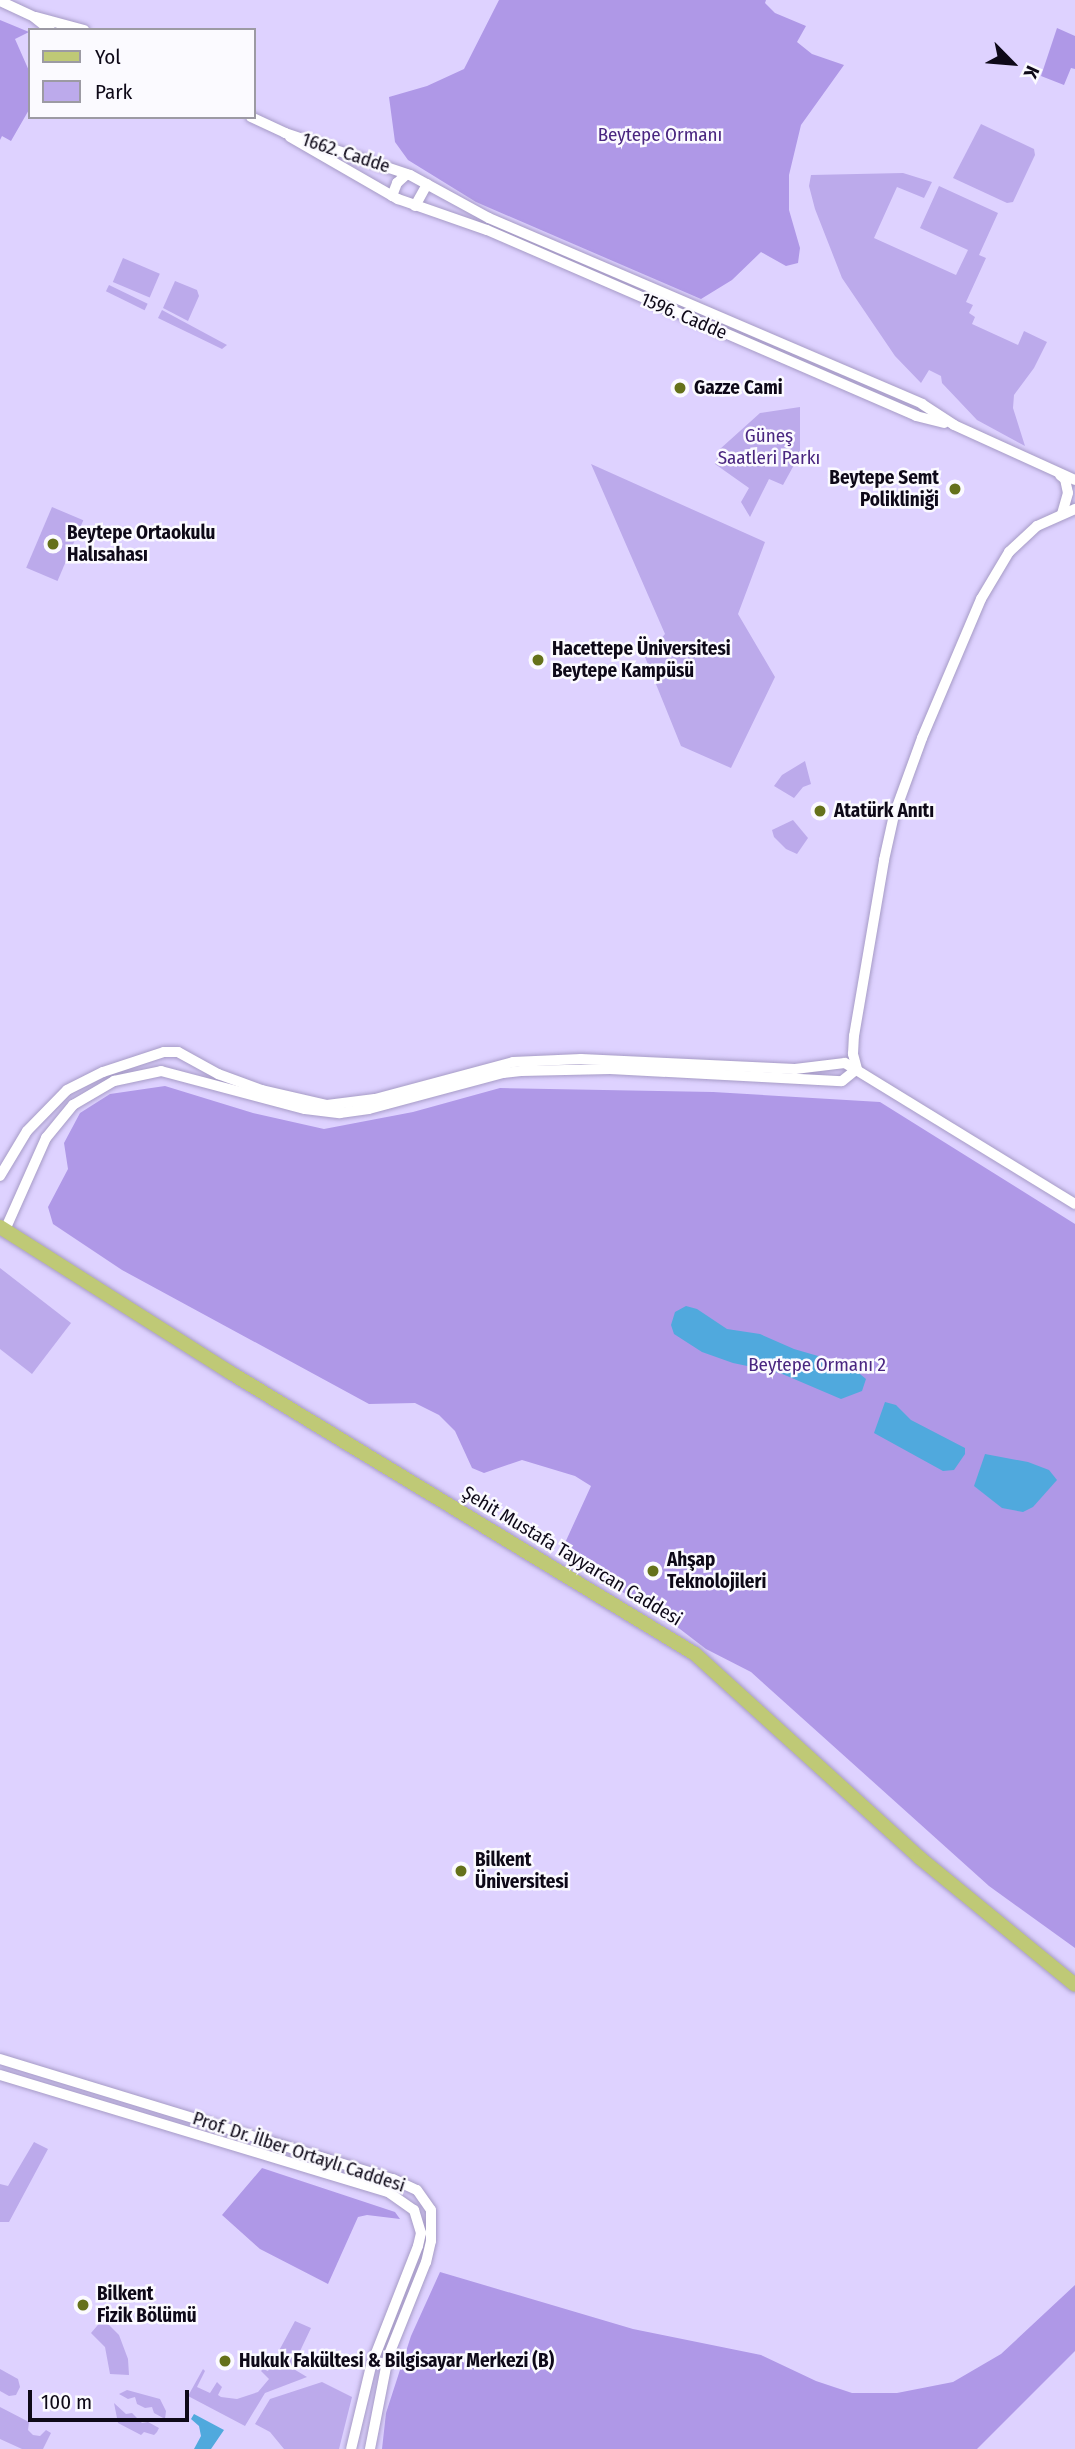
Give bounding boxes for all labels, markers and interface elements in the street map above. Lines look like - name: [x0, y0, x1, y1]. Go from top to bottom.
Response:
- legend: [28, 28, 256, 119]
- north arrow: [977, 28, 1047, 98]
- text: Yol: [95, 44, 121, 70]
- text: K: [1019, 62, 1044, 82]
- text: Park: [95, 79, 132, 105]
- park label: Beytepe Ormanı: [598, 124, 722, 146]
- street label: 1662. Cadde: [299, 128, 393, 178]
- street label: 1596. Cadde: [637, 288, 731, 344]
- place label: Gazze Cami: [694, 377, 783, 399]
- marker: Gazze Cami: [672, 380, 688, 396]
- park label: Güneş Saatleri Parkı: [718, 425, 820, 469]
- place label: Beytepe Semt Polikliniği: [829, 467, 939, 511]
- marker: Beytepe Semt Polikliniği: [945, 479, 965, 499]
- place label: Beytepe Ortaokulu Halısahası: [67, 522, 215, 566]
- marker: Beytepe Ortaokulu Halısahası: [45, 536, 61, 552]
- place label: Hacettepe Üniversitesi Beytepe Kampüsü: [552, 638, 731, 682]
- marker: Hacettepe Üniversitesi Beytepe Kampüsü: [530, 652, 546, 668]
- place label: Atatürk Anıtı: [834, 800, 934, 822]
- marker: Atatürk Anıtı: [812, 803, 828, 819]
- park label: Beytepe Ormanı 2: [748, 1354, 886, 1376]
- street label: Şehit Mustafa Tayyarcan Caddesi: [458, 1481, 686, 1631]
- place label: Ahşap Teknolojileri: [667, 1549, 766, 1593]
- marker: Ahşap Teknolojileri: [645, 1563, 661, 1579]
- place label: Bilkent Üniversitesi: [475, 1849, 569, 1893]
- marker: Bilkent Üniversitesi: [453, 1863, 469, 1879]
- street label: Prof. Dr. İlber Ortaylı Caddesi: [190, 2107, 408, 2197]
- place label: Bilkent Fizik Bölümü: [97, 2283, 197, 2327]
- marker: Bilkent Fizik Bölümü: [75, 2297, 91, 2313]
- place label: Hukuk Fakültesi & Bilgisayar Merkezi (B): [239, 2350, 554, 2372]
- marker: Hukuk Fakültesi & Bilgisayar Merkezi (B): [217, 2353, 233, 2369]
- scale bar: [32, 2376, 192, 2420]
- text: 100 m: [41, 2389, 92, 2415]

